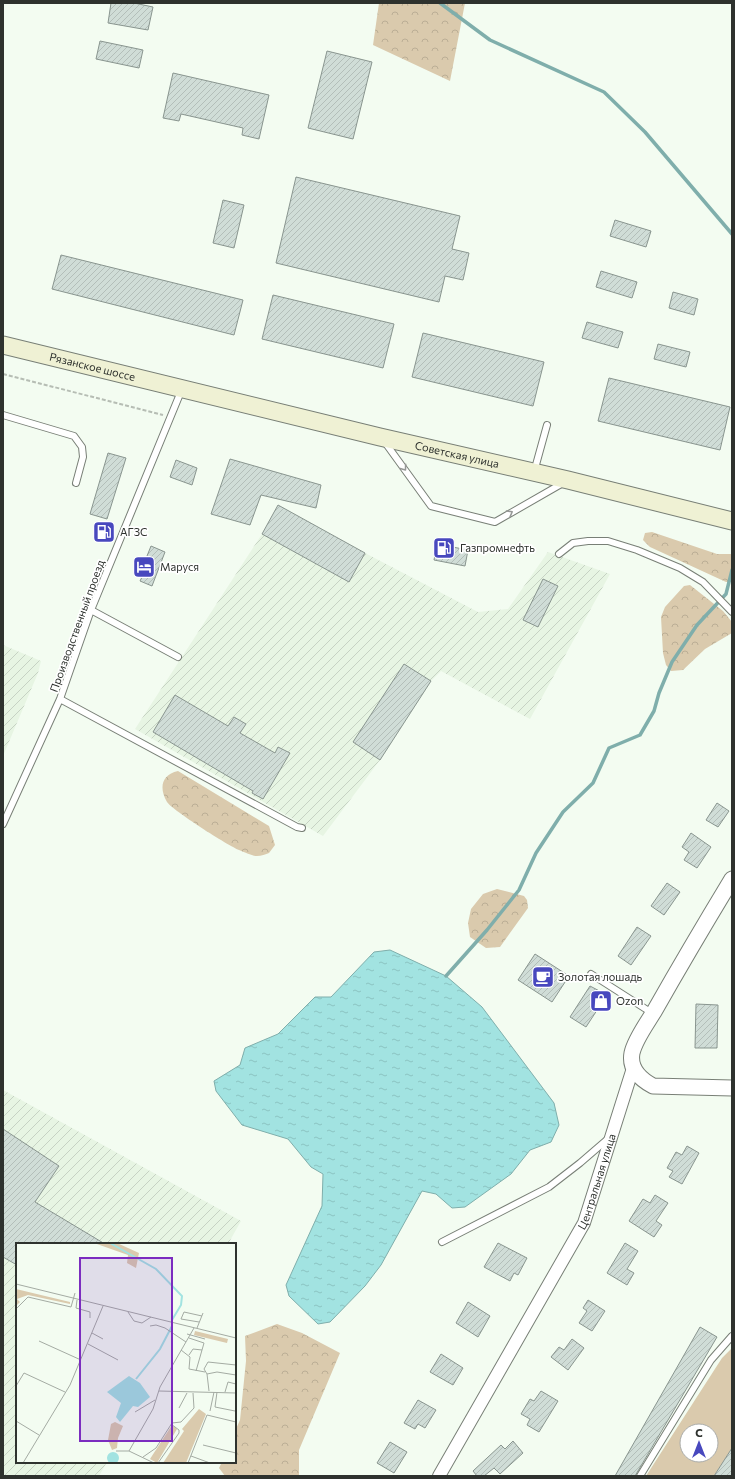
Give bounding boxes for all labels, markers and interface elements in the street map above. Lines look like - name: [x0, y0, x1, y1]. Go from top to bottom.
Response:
- street label: Рязанское шоссе: [48, 350, 137, 383]
- street label: Советская улица: [414, 438, 500, 470]
- one-way arrow: [399, 464, 406, 471]
- one-way arrow: [506, 511, 513, 518]
- fuel station icon: АГЗС: [91, 519, 117, 545]
- place label: АГЗС: [120, 525, 148, 538]
- fuel station icon: Газпромнефть: [431, 535, 457, 561]
- place label: Газпромнефть: [460, 541, 535, 554]
- hotel icon: Маруся: [131, 554, 157, 580]
- street label: Производственный проезд: [47, 557, 107, 694]
- place label: Маруся: [160, 560, 199, 573]
- cafe icon: Золотая лошадь: [530, 964, 556, 990]
- place label: Золотая лошадь: [558, 970, 643, 983]
- shop icon: Ozon: [588, 988, 614, 1014]
- place label: Ozon: [616, 994, 643, 1007]
- street label: Центральная улица: [575, 1132, 618, 1232]
- inset map: [16, 1243, 236, 1463]
- north arrow: [679, 1423, 719, 1463]
- text: С: [695, 1426, 703, 1439]

